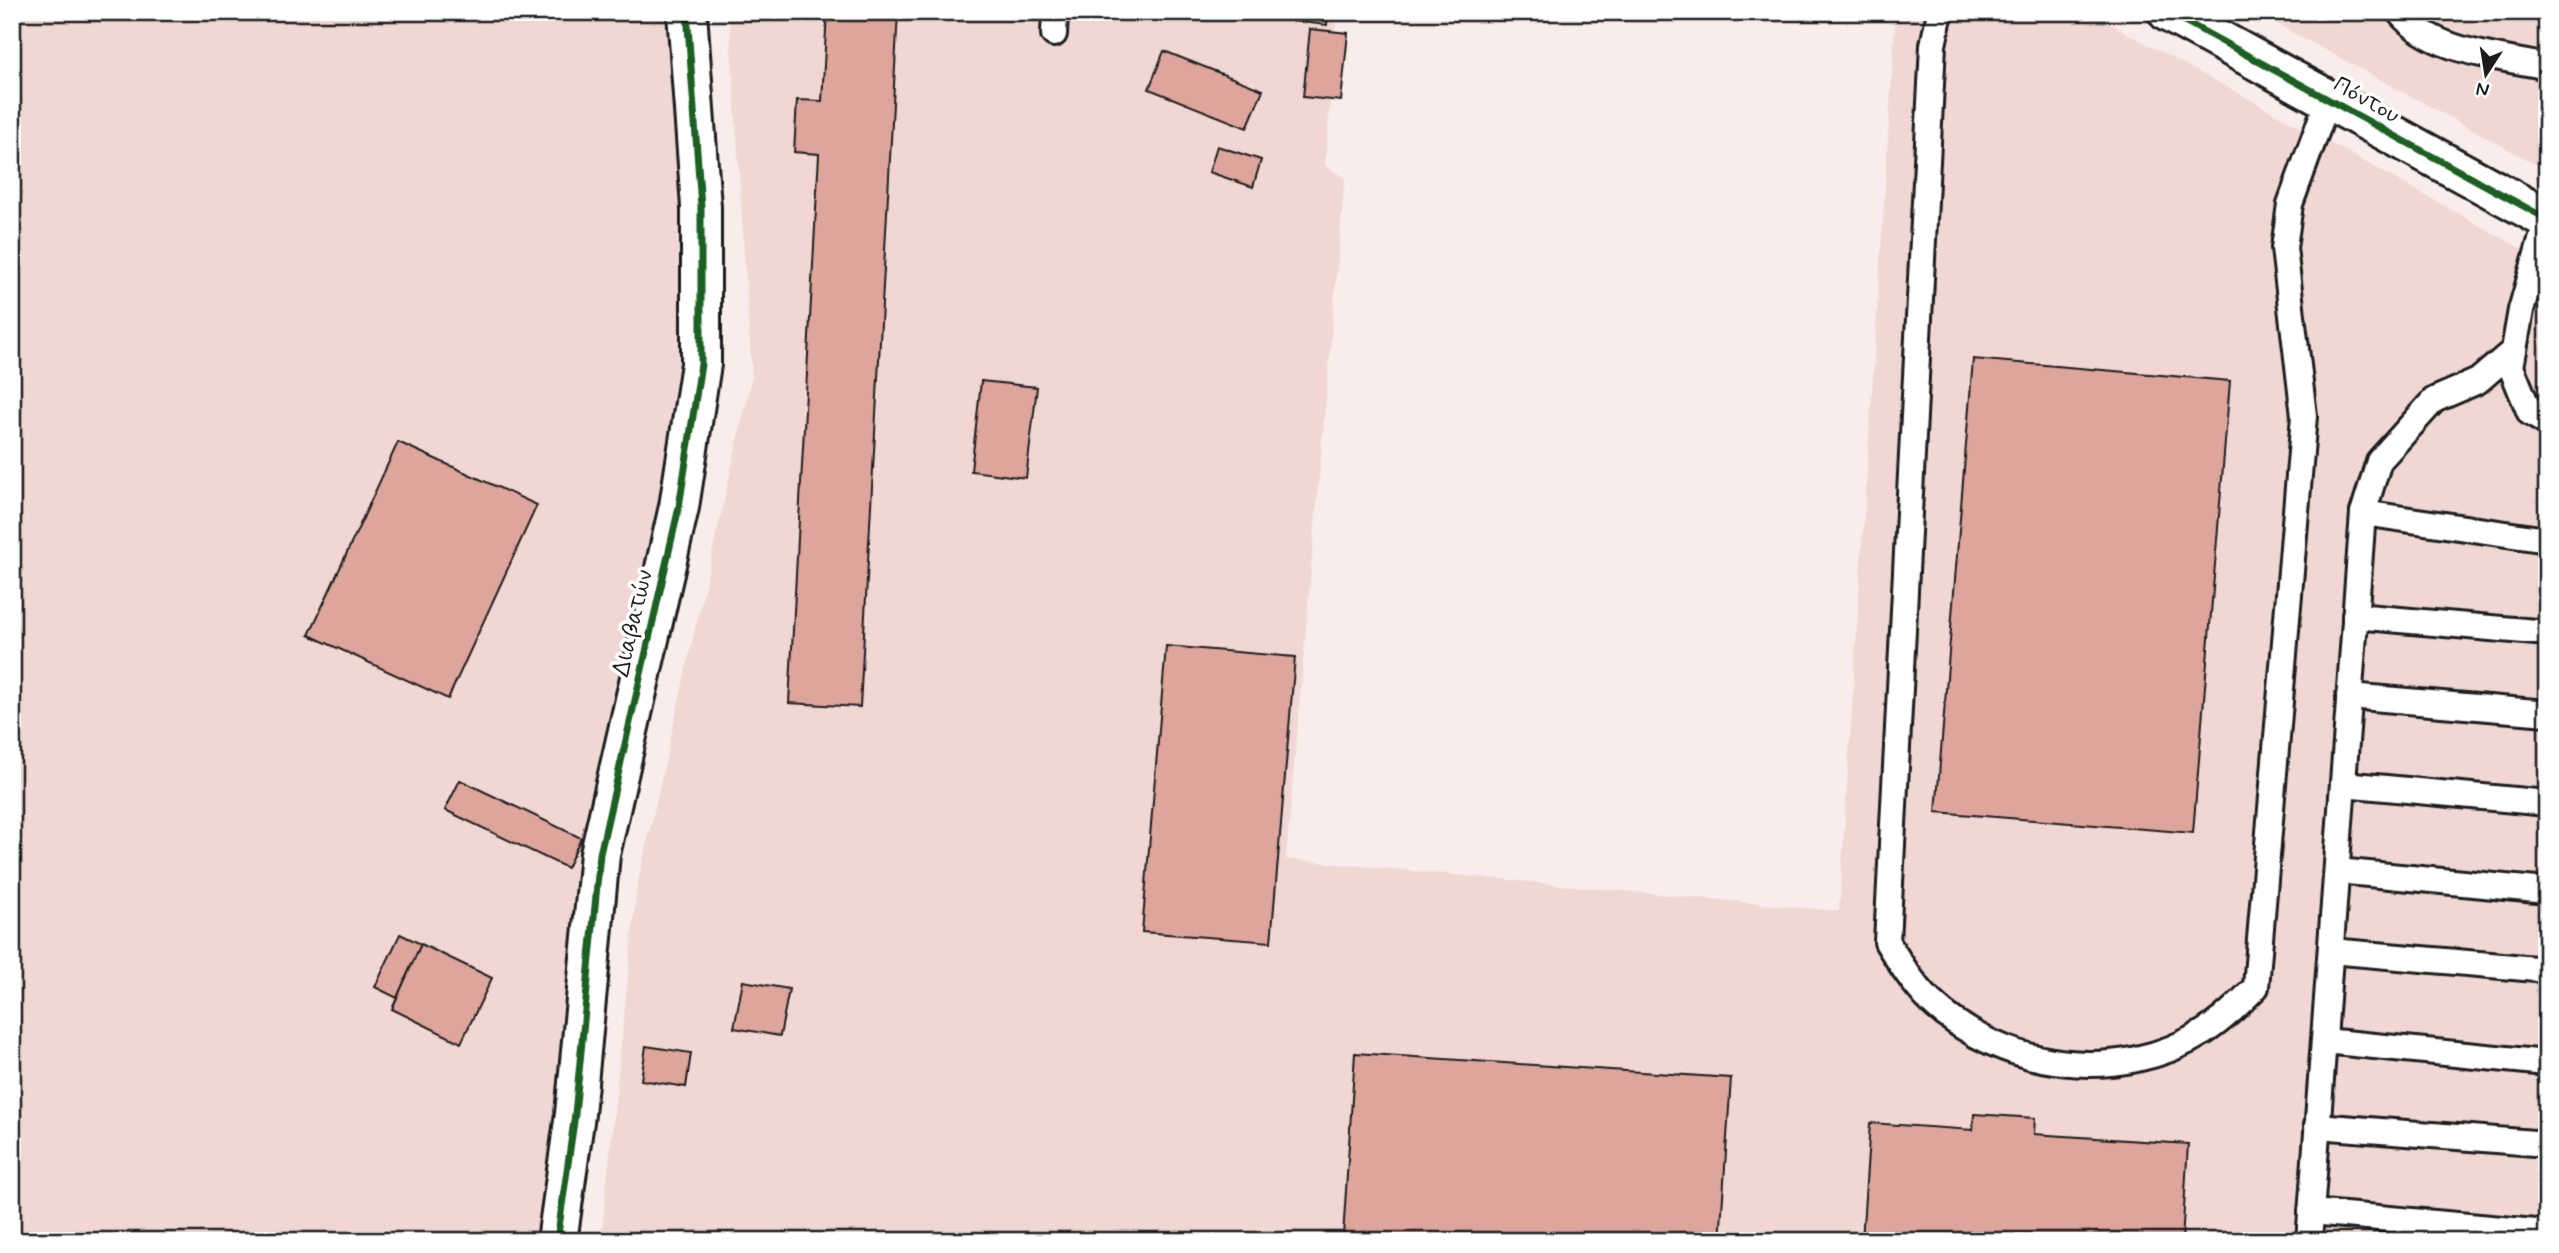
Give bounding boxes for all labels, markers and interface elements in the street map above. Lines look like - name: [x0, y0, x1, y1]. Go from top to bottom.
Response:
- north arrow: [2450, 38, 2520, 108]
- street label: Πόντου: [2328, 70, 2405, 131]
- text: N: [2474, 76, 2492, 103]
- street label: Διαβατών: [606, 567, 661, 680]

